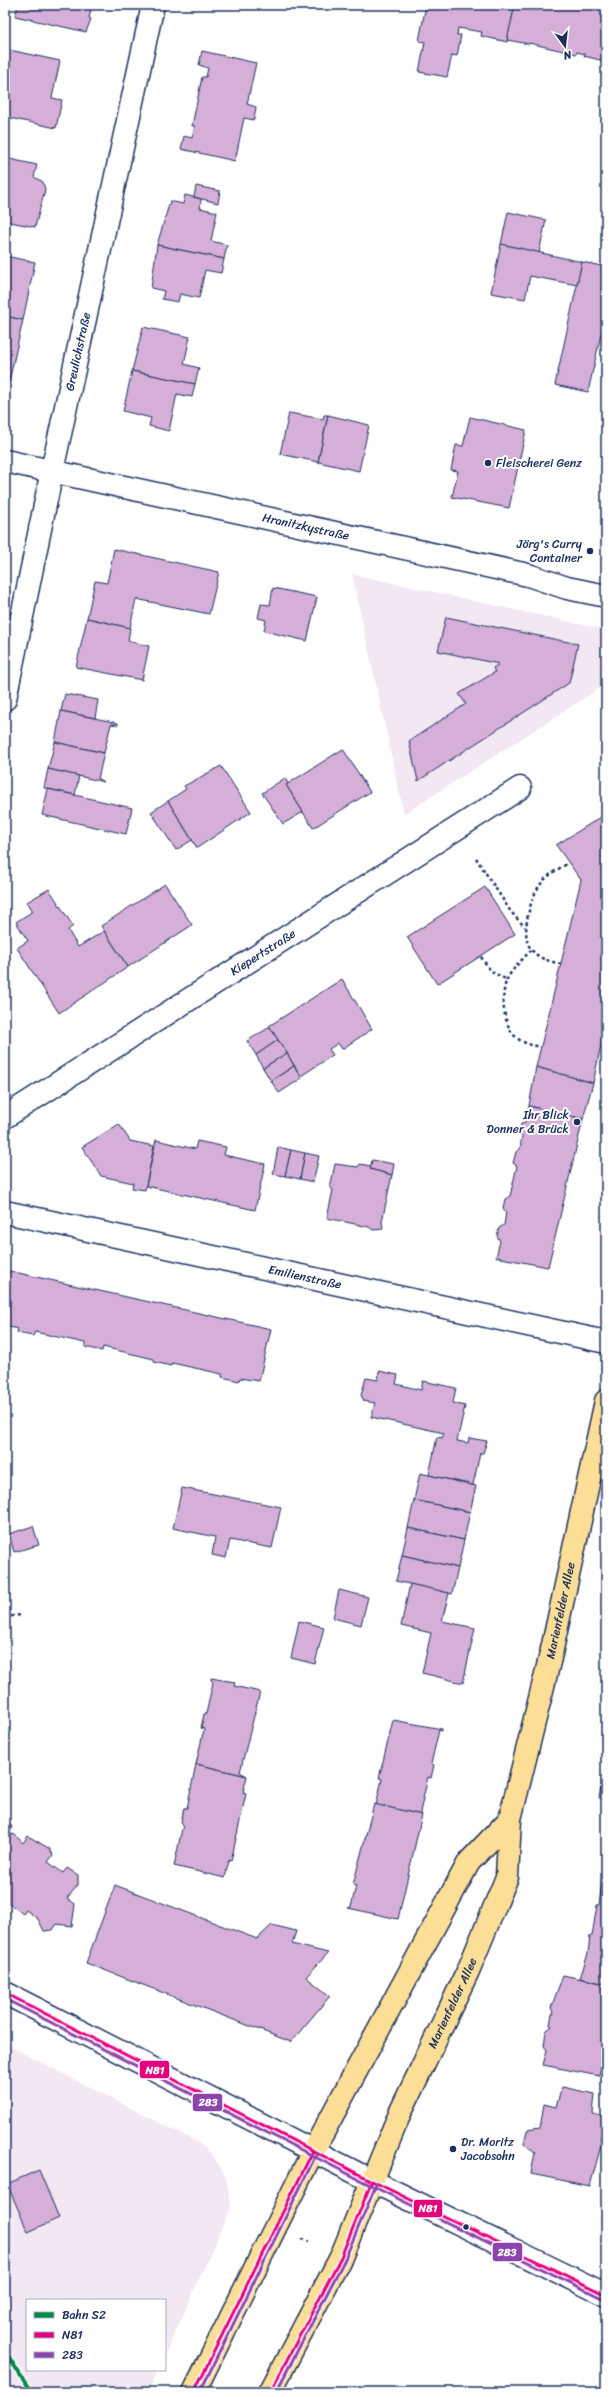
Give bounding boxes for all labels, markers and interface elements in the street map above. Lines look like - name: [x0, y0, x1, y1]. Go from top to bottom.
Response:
- north arrow: [545, 26, 585, 66]
- text: N: [561, 45, 575, 65]
- street label: Greulichstraße: [59, 310, 97, 393]
- place label: Fleischerei Genz: [496, 452, 582, 474]
- marker: Fleischerei Genz: [483, 458, 493, 468]
- street label: Hranitzkystraße: [260, 506, 352, 547]
- place label: Jörg's Curry Container: [516, 533, 583, 569]
- marker: Jörg's Curry Container: [585, 546, 595, 556]
- street label: Kiepertstraße: [225, 923, 300, 982]
- place label: Ihr Blick Donner & Brück: [487, 1104, 570, 1140]
- marker: Ihr Blick Donner & Brück: [572, 1117, 582, 1127]
- street label: Emilienstraße: [266, 1258, 344, 1296]
- street label: Marienfelder Allee: [539, 1560, 582, 1661]
- street label: Marienfelder Allee: [421, 1954, 483, 2052]
- line badge: N81: [139, 2060, 170, 2079]
- text: N81: [145, 2061, 165, 2080]
- line badge: 283: [192, 2093, 223, 2112]
- text: 283: [197, 2093, 218, 2112]
- place label: Dr. Moritz Jacobsohn: [460, 2131, 515, 2167]
- marker: Dr. Moritz Jacobsohn: [448, 2144, 458, 2154]
- line badge: N81: [413, 2199, 443, 2218]
- text: N81: [418, 2199, 438, 2218]
- unlabelled marker: [461, 2222, 471, 2232]
- line badge: 283: [492, 2242, 523, 2262]
- text: 283: [496, 2243, 517, 2262]
- legend: [26, 2299, 166, 2371]
- text: Bahn S2: [62, 2304, 106, 2326]
- text: N81: [62, 2324, 83, 2346]
- text: 283: [62, 2344, 83, 2366]

